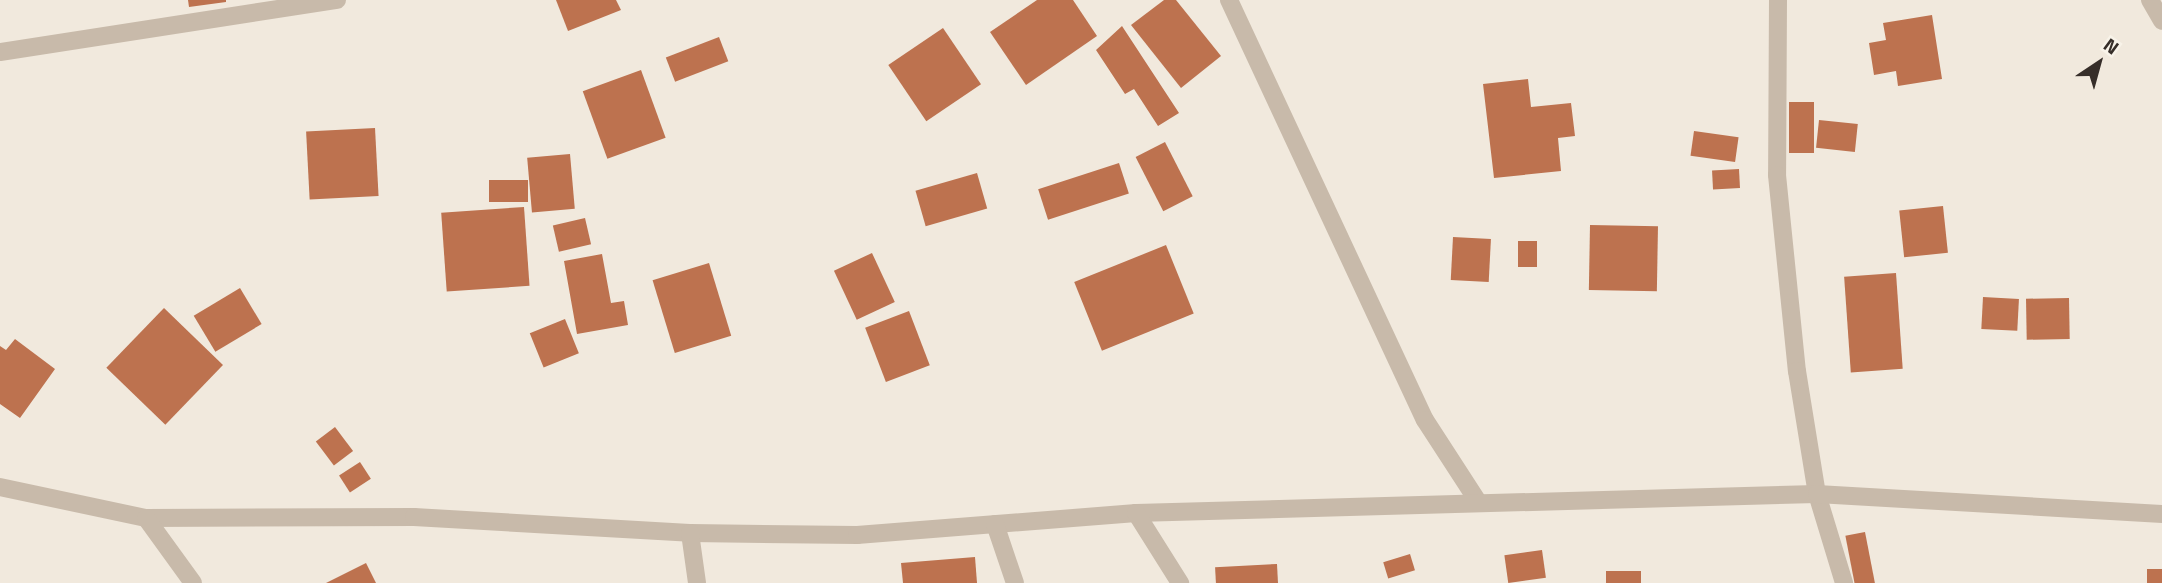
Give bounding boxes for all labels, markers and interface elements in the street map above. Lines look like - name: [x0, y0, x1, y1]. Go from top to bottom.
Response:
- north arrow: [2064, 28, 2134, 98]
- text: N: [2098, 30, 2125, 61]

